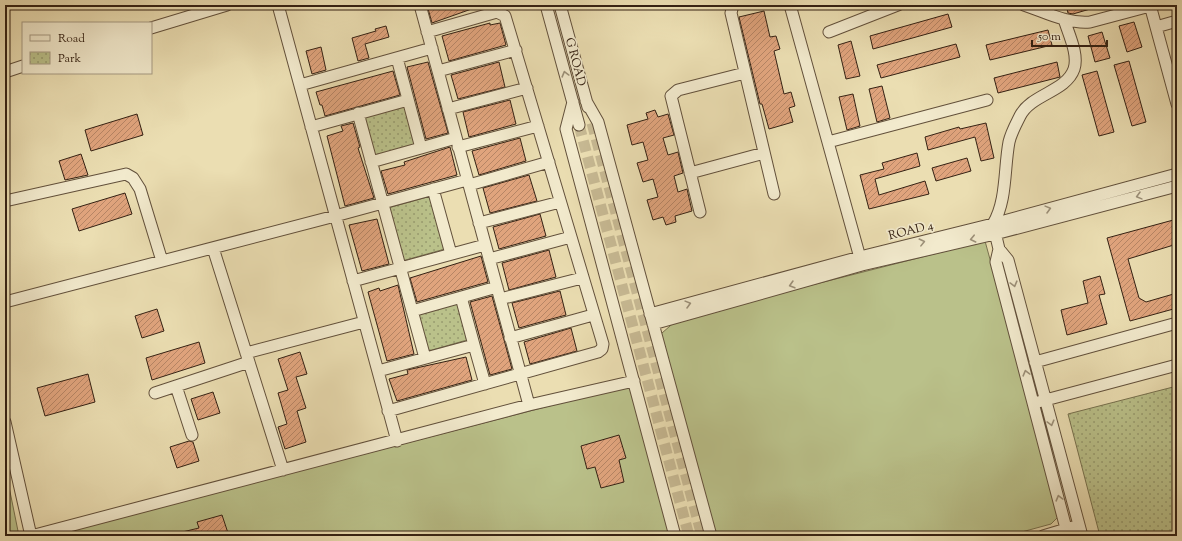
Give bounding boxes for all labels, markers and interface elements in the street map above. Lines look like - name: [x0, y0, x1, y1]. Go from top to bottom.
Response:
- legend: [22, 22, 152, 74]
- scale bar: [1032, 22, 1107, 48]
- text: 50 m: [1037, 28, 1061, 46]
- text: Road: [58, 30, 85, 48]
- street label: G ROAD: [560, 36, 590, 88]
- text: Park: [58, 50, 81, 68]
- one-way arrow: [561, 71, 570, 78]
- one-way arrow: [1136, 192, 1142, 200]
- one-way arrow: [1045, 206, 1051, 214]
- street label: ROAD 4: [887, 217, 935, 245]
- one-way arrow: [970, 235, 976, 243]
- one-way arrow: [918, 238, 925, 247]
- one-way arrow: [789, 280, 796, 289]
- one-way arrow: [1009, 280, 1018, 287]
- one-way arrow: [684, 300, 691, 309]
- one-way arrow: [1022, 369, 1030, 376]
- one-way arrow: [1047, 420, 1055, 426]
- one-way arrow: [1055, 495, 1063, 502]

